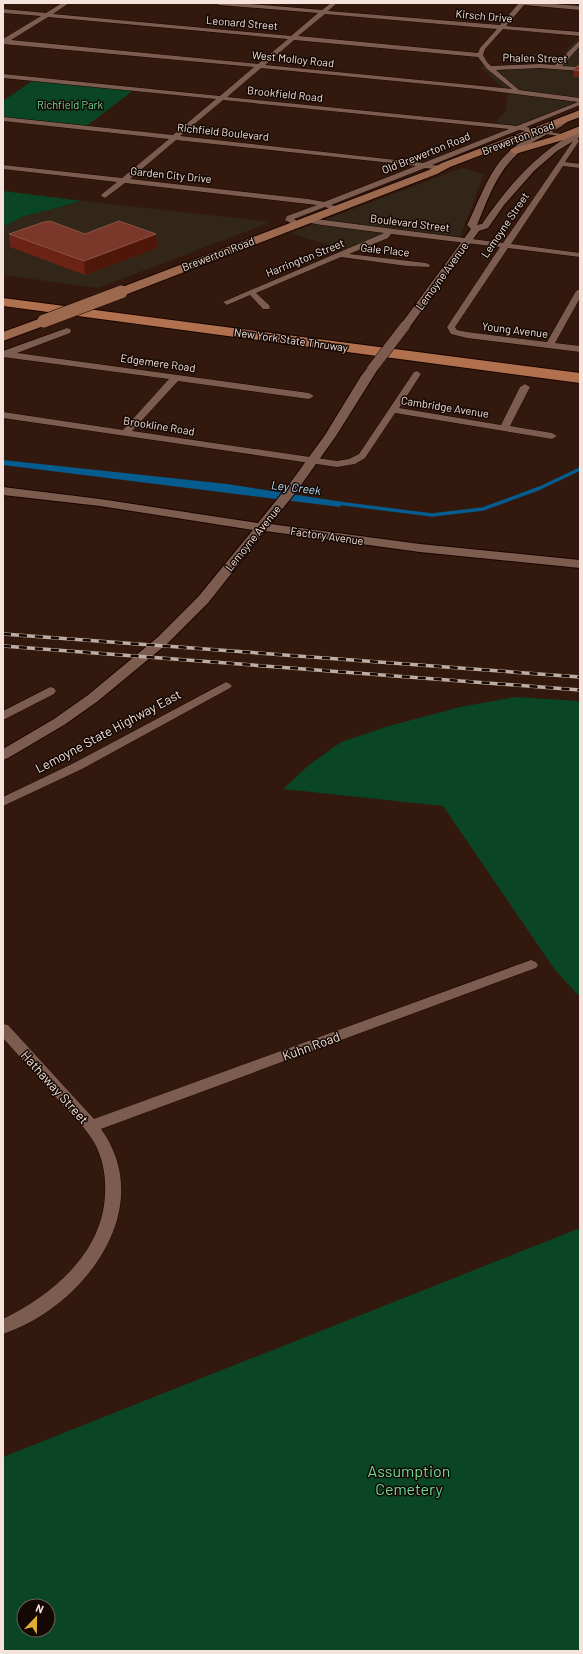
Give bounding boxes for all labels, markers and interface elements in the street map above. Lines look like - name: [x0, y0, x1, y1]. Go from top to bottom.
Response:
- street label: Kirsch Drive: [455, 7, 513, 24]
- street label: Leonard Street: [206, 13, 278, 32]
- street label: West Molloy Road: [251, 48, 335, 69]
- street label: Phalen Street: [503, 50, 567, 65]
- street label: Brookfield Road: [247, 83, 324, 104]
- park label: Richfield Park: [37, 98, 104, 111]
- street label: Brewerton Road: [480, 118, 556, 157]
- street label: Richfield Boulevard: [177, 120, 270, 143]
- street label: Old Brewerton Road: [380, 129, 472, 176]
- street label: Garden City Drive: [130, 164, 212, 185]
- street label: Lemoyne Street: [478, 190, 531, 260]
- street label: Boulevard Street: [370, 211, 451, 234]
- street label: Brewerton Road: [180, 234, 256, 273]
- street label: Harrington Street: [264, 236, 346, 279]
- street label: Lemoyne Avenue: [413, 239, 471, 312]
- street label: Gale Place: [360, 240, 410, 259]
- street label: Young Avenue: [481, 319, 549, 340]
- street label: New York State Thruway: [233, 325, 349, 354]
- street label: Edgemere Road: [120, 351, 196, 374]
- street label: Cambridge Avenue: [400, 393, 490, 420]
- street label: Brookline Road: [123, 413, 196, 438]
- water label: Ley Creek: [271, 477, 322, 497]
- street label: Lemoyne Avenue: [222, 502, 283, 573]
- street label: Factory Avenue: [290, 524, 365, 547]
- street label: Lemoyne State Highway East: [32, 686, 184, 776]
- street label: Kuhn Road: [280, 1028, 342, 1064]
- street label: Hathaway Street: [18, 1047, 92, 1127]
- park label: Assumption Cemetery: [368, 1461, 450, 1498]
- north arrow: [16, 1598, 56, 1638]
- text: N: [34, 1601, 46, 1616]

